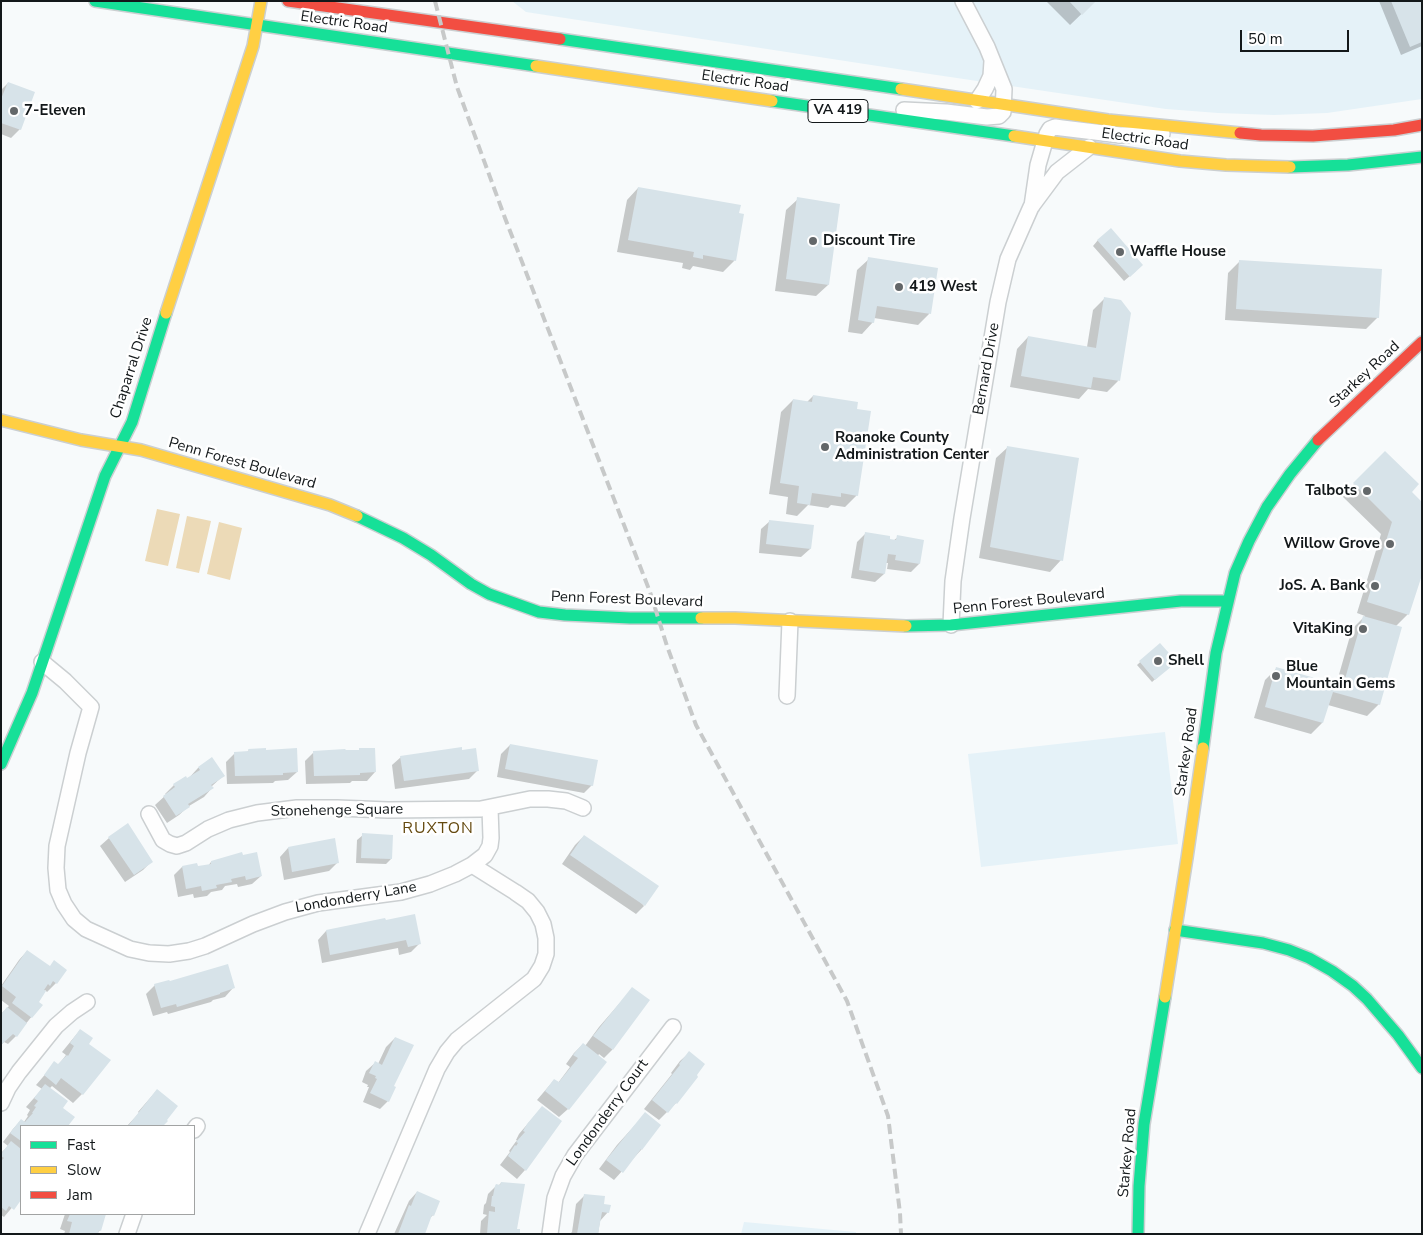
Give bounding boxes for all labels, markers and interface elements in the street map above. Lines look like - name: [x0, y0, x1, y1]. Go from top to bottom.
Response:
- street label: Electric Road: [299, 8, 389, 38]
- scale bar: [1243, 20, 1352, 52]
- text: 50 m: [1248, 29, 1283, 49]
- street label: Electric Road: [700, 67, 790, 97]
- road number: VA 419: [808, 100, 868, 122]
- place label: 7-Eleven: [24, 102, 86, 120]
- marker: 7-Eleven: [8, 105, 20, 117]
- street label: Electric Road: [1100, 125, 1190, 155]
- place label: Discount Tire: [823, 232, 915, 250]
- marker: Discount Tire: [807, 235, 819, 247]
- place label: Waffle House: [1130, 243, 1226, 261]
- marker: Waffle House: [1114, 246, 1126, 258]
- place label: 419 West: [909, 278, 977, 296]
- marker: 419 West: [893, 281, 905, 293]
- street label: Chaparral Drive: [107, 315, 157, 421]
- street label: Bernard Drive: [970, 321, 1004, 417]
- street label: Starkey Road: [1326, 338, 1404, 412]
- place label: Roanoke County Administration Center: [835, 429, 989, 464]
- street label: Penn Forest Boulevard: [166, 434, 318, 494]
- marker: Roanoke County Administration Center: [819, 441, 831, 453]
- place label: Talbots: [1305, 482, 1357, 500]
- marker: Talbots: [1361, 485, 1373, 497]
- place label: Willow Grove: [1283, 535, 1380, 553]
- marker: Willow Grove: [1384, 538, 1396, 550]
- place label: JoS. A. Bank: [1279, 577, 1365, 595]
- marker: JoS. A. Bank: [1369, 580, 1381, 592]
- street label: Penn Forest Boulevard: [952, 585, 1106, 619]
- street label: Penn Forest Boulevard: [550, 588, 704, 612]
- place label: VitaKing: [1293, 620, 1353, 638]
- marker: VitaKing: [1357, 623, 1369, 635]
- place label: Shell: [1168, 652, 1204, 670]
- marker: Shell: [1152, 655, 1164, 667]
- place label: Blue Mountain Gems: [1286, 658, 1395, 693]
- marker: Blue Mountain Gems: [1270, 670, 1282, 682]
- street label: Starkey Road: [1172, 706, 1202, 798]
- street label: Stonehenge Square: [271, 801, 403, 821]
- district label: RUXTON: [401, 819, 475, 839]
- street label: Londonderry Lane: [294, 878, 418, 918]
- street label: Londonderry Court: [563, 1056, 653, 1170]
- street label: Starkey Road: [1115, 1108, 1141, 1198]
- legend: [20, 1125, 195, 1215]
- text: Fast: [67, 1135, 95, 1155]
- text: Slow: [67, 1160, 101, 1180]
- text: Jam: [67, 1185, 93, 1205]

